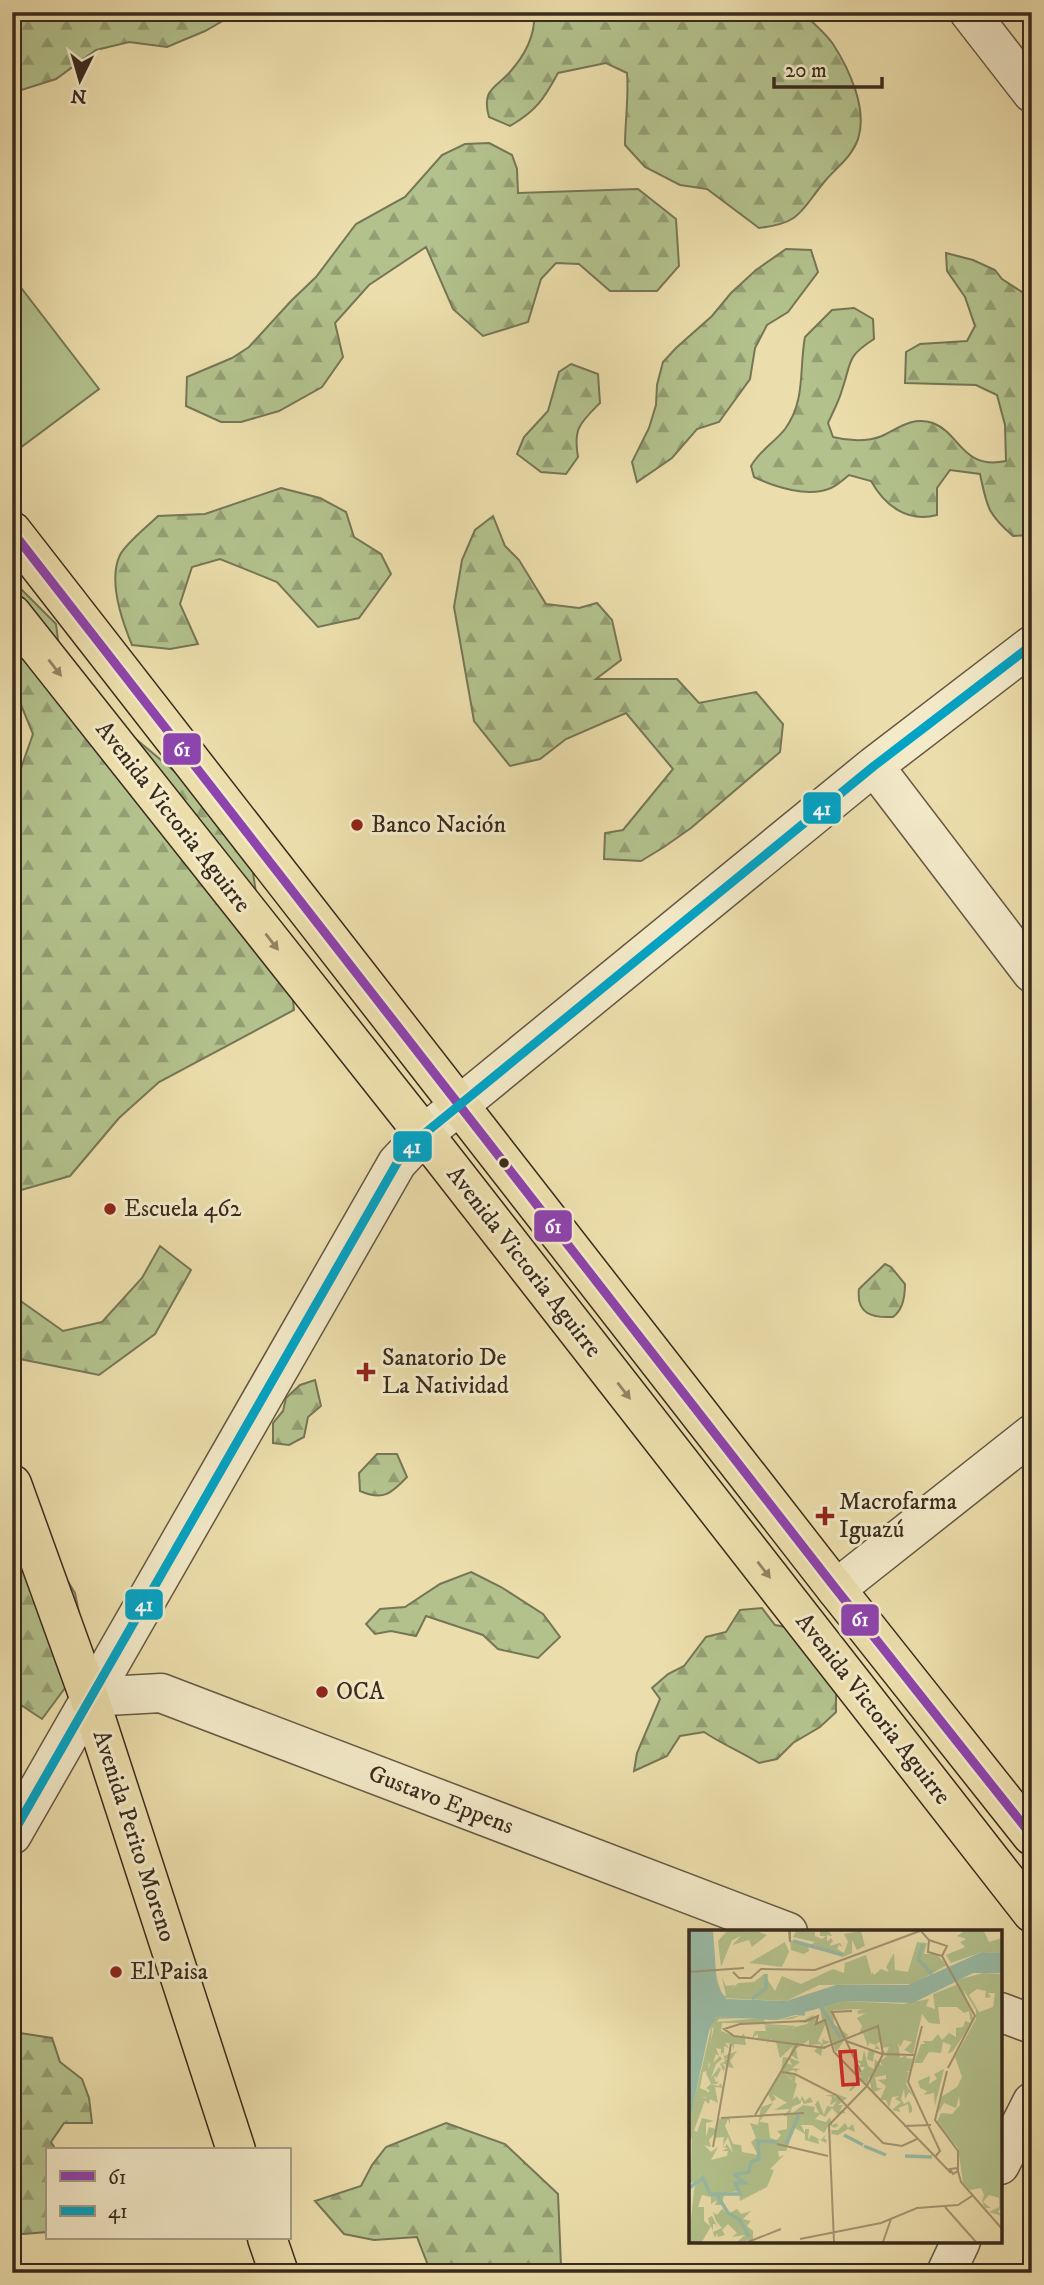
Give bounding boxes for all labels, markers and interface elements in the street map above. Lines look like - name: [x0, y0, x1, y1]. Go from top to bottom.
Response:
- north arrow: [46, 46, 116, 116]
- scale bar: [774, 46, 883, 90]
- text: 20 m: [785, 58, 827, 84]
- text: N: [69, 83, 87, 108]
- one-way arrow: [47, 658, 62, 676]
- street label: Avenida Victoria Aguirre: [89, 715, 257, 919]
- line badge: 61: [162, 732, 202, 766]
- text: 61: [174, 739, 190, 762]
- line badge: 41: [802, 791, 842, 825]
- text: 41: [813, 798, 831, 821]
- place label: Banco Nación: [371, 810, 507, 840]
- marker: Banco Nación: [349, 817, 365, 833]
- one-way arrow: [264, 933, 278, 951]
- line badge: 41: [392, 1130, 433, 1163]
- text: 41: [403, 1136, 421, 1159]
- unlabelled marker: [497, 1156, 511, 1170]
- street label: Avenida Victoria Aguirre: [440, 1160, 608, 1364]
- place label: Escuela 462: [124, 1194, 242, 1224]
- marker: Escuela 462: [102, 1201, 118, 1217]
- line badge: 61: [533, 1209, 573, 1243]
- text: 61: [545, 1216, 561, 1239]
- place label: Sanatorio De La Natividad: [382, 1343, 509, 1401]
- marker: Sanatorio De La Natividad: [356, 1362, 376, 1382]
- one-way arrow: [617, 1381, 632, 1399]
- place label: Macrofarma Iguazú: [839, 1487, 958, 1545]
- marker: Macrofarma Iguazú: [817, 1508, 833, 1524]
- one-way arrow: [757, 1561, 771, 1579]
- line badge: 41: [124, 1588, 164, 1621]
- text: 41: [135, 1594, 153, 1617]
- line badge: 61: [840, 1603, 880, 1637]
- street label: Avenida Victoria Aguirre: [789, 1607, 957, 1811]
- text: 61: [852, 1609, 868, 1632]
- place label: OCA: [336, 1677, 385, 1707]
- marker: OCA: [314, 1684, 330, 1700]
- street label: Avenida Perito Moreno: [86, 1726, 182, 1946]
- street label: Gustavo Eppens: [364, 1759, 518, 1841]
- inset map: [689, 1930, 1002, 2243]
- place label: El Paisa: [130, 1957, 209, 1987]
- marker: El Paisa: [108, 1964, 124, 1980]
- legend: [46, 2148, 290, 2240]
- text: 61: [108, 2165, 127, 2191]
- text: 41: [108, 2199, 128, 2225]

